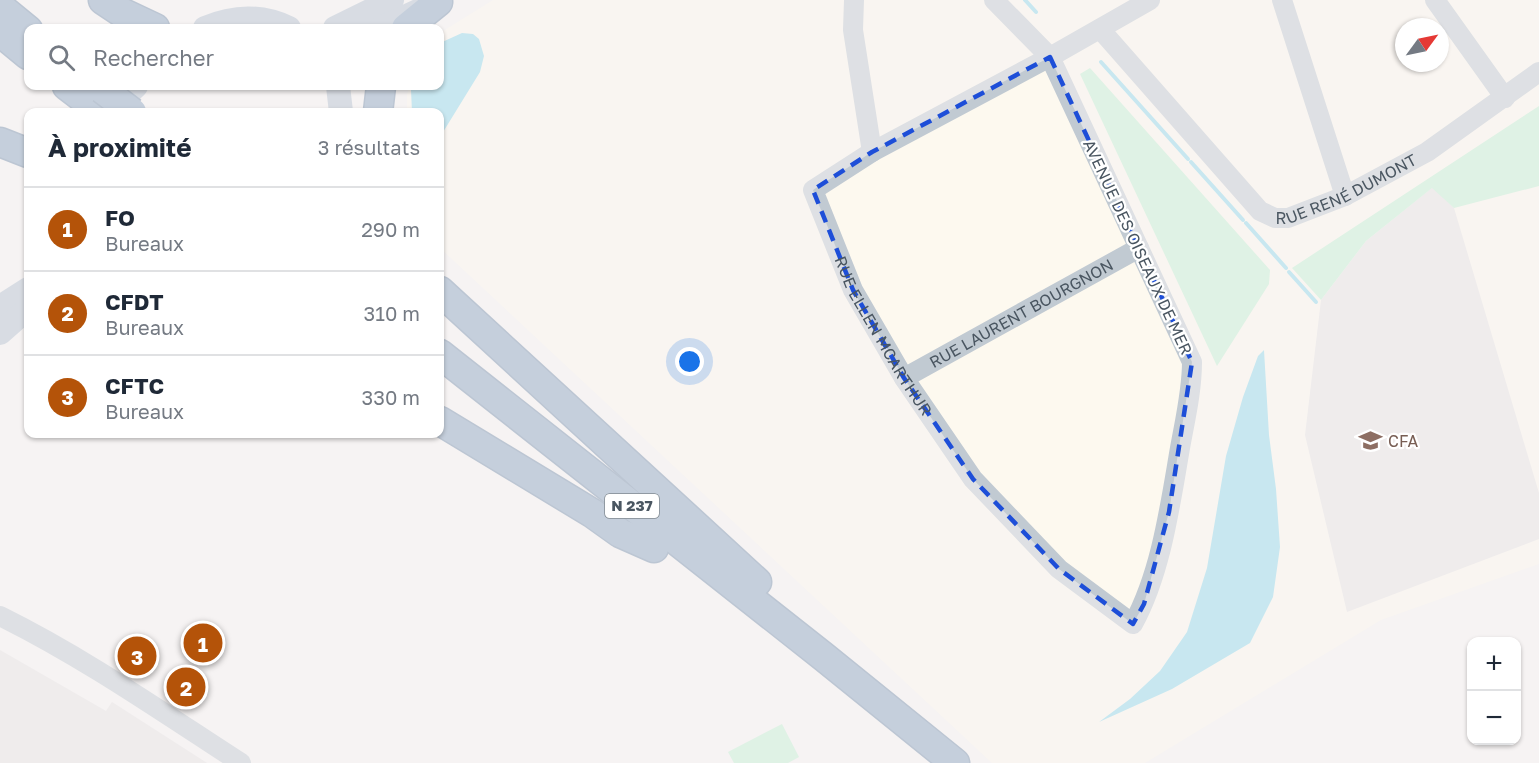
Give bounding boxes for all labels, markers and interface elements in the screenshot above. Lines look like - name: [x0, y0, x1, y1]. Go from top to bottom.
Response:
- north arrow: [1395, 18, 1449, 72]
- search box: [24, 24, 444, 90]
- icon: search: [45, 41, 78, 74]
- text: Rechercher: [93, 44, 214, 71]
- text: À proximité: [48, 132, 192, 163]
- text: 3 résultats: [318, 135, 420, 159]
- street label: AVENUE DES OISEAUX DE MER: [1079, 136, 1197, 358]
- street label: RUE RENÉ DUMONT: [1275, 149, 1420, 228]
- text: FO: [105, 204, 135, 231]
- text: 1: [62, 217, 73, 241]
- text: 290 m: [361, 217, 420, 241]
- text: Bureaux: [105, 231, 184, 255]
- street label: RUE ELLEN MCARTHUR: [830, 253, 937, 419]
- street label: RUE LAURENT BOURGNON: [926, 254, 1117, 372]
- text: CFDT: [105, 288, 164, 315]
- text: 2: [61, 301, 74, 325]
- text: 310 m: [364, 301, 420, 325]
- text: Bureaux: [105, 315, 184, 339]
- your location: [675, 347, 704, 376]
- text: CFTC: [105, 372, 164, 399]
- text: 3: [61, 385, 74, 409]
- text: 330 m: [362, 385, 420, 409]
- text: Bureaux: [105, 399, 184, 423]
- school or university icon: CFA: [1357, 428, 1383, 454]
- place label: CFA: [1388, 431, 1418, 451]
- road number: N 237: [605, 494, 659, 518]
- pin: 1: [184, 620, 222, 666]
- pin: 3: [118, 634, 156, 678]
- map controls: [1467, 637, 1521, 745]
- button: +: [1467, 637, 1521, 691]
- pin: 2: [166, 664, 206, 710]
- button: −: [1467, 691, 1521, 745]

